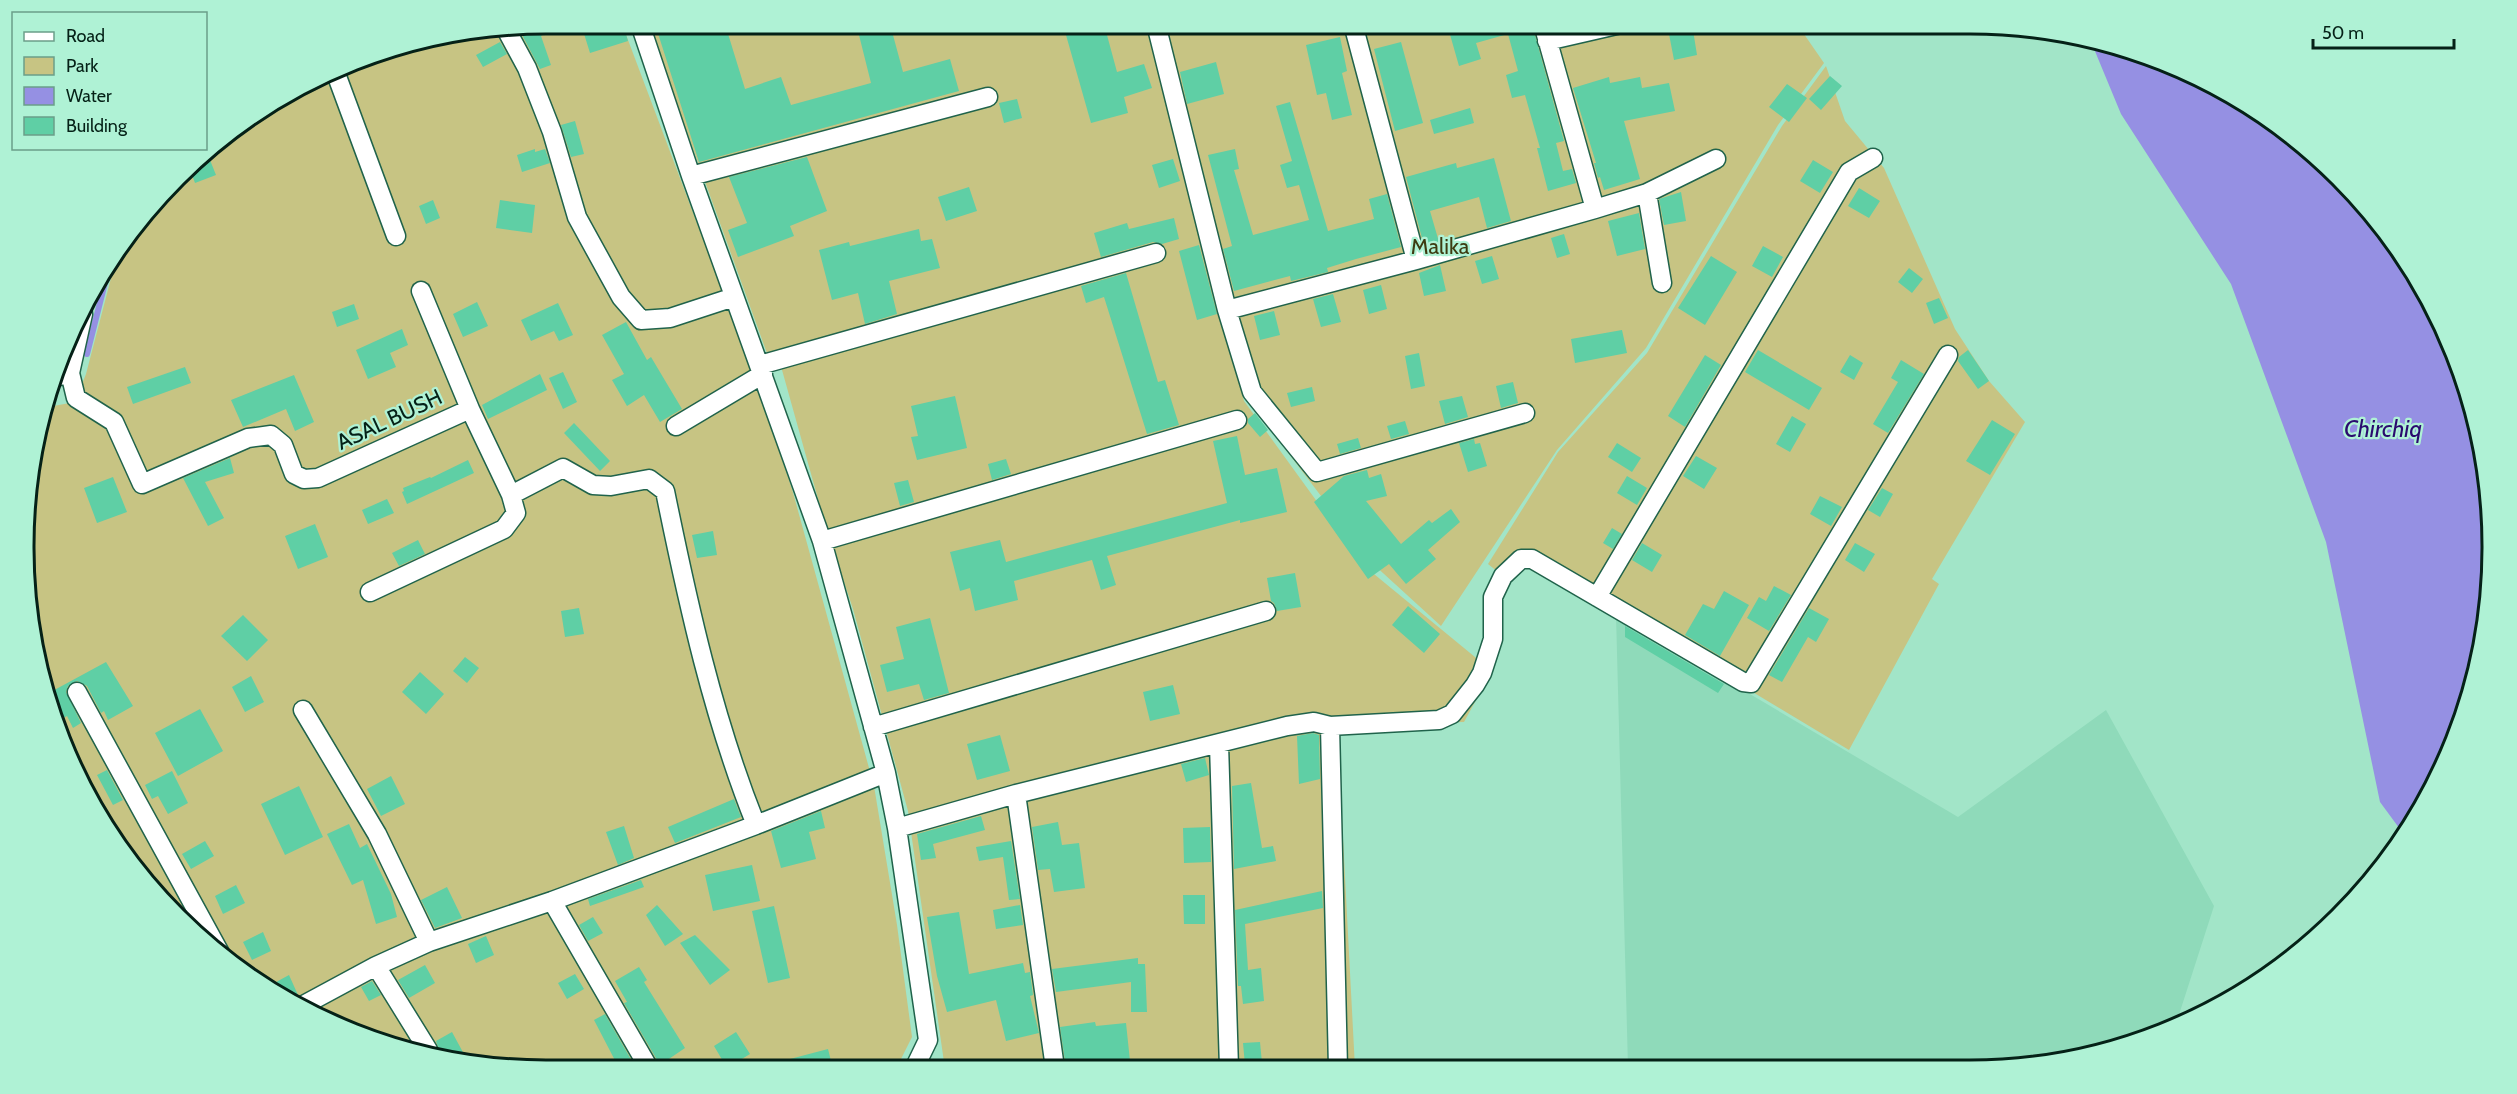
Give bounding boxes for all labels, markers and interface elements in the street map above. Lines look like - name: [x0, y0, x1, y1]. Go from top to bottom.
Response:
- legend: [12, 12, 207, 150]
- scale bar: [2313, 12, 2454, 50]
- text: 50 m: [2322, 22, 2364, 44]
- text: Road: [66, 25, 105, 47]
- text: Park: [66, 55, 99, 77]
- text: Water: [66, 85, 112, 107]
- text: Building: [66, 115, 128, 137]
- park label: Malika: [1411, 233, 1470, 260]
- street label: ASAL BUSH: [332, 383, 446, 456]
- water label: Chirchiq: [2344, 414, 2422, 443]

